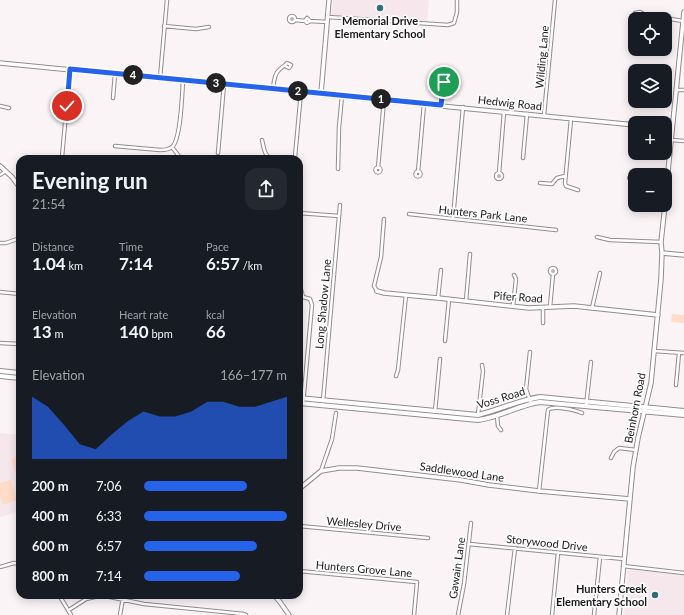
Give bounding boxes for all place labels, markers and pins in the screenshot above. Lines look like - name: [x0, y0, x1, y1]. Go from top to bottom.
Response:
- marker: Memorial Drive Elementary School: [375, 3, 385, 13]
- place label: Memorial Drive Elementary School: [335, 14, 426, 40]
- pin: 4: [123, 65, 143, 85]
- pin: [427, 65, 461, 99]
- pin: 3: [206, 73, 226, 93]
- pin: 2: [288, 81, 308, 101]
- pin: [50, 89, 84, 123]
- pin: 1: [371, 89, 391, 109]
- place label: Hunters Creek Elementary School: [556, 582, 647, 608]
- marker: Hunters Creek Elementary School: [650, 590, 660, 600]

